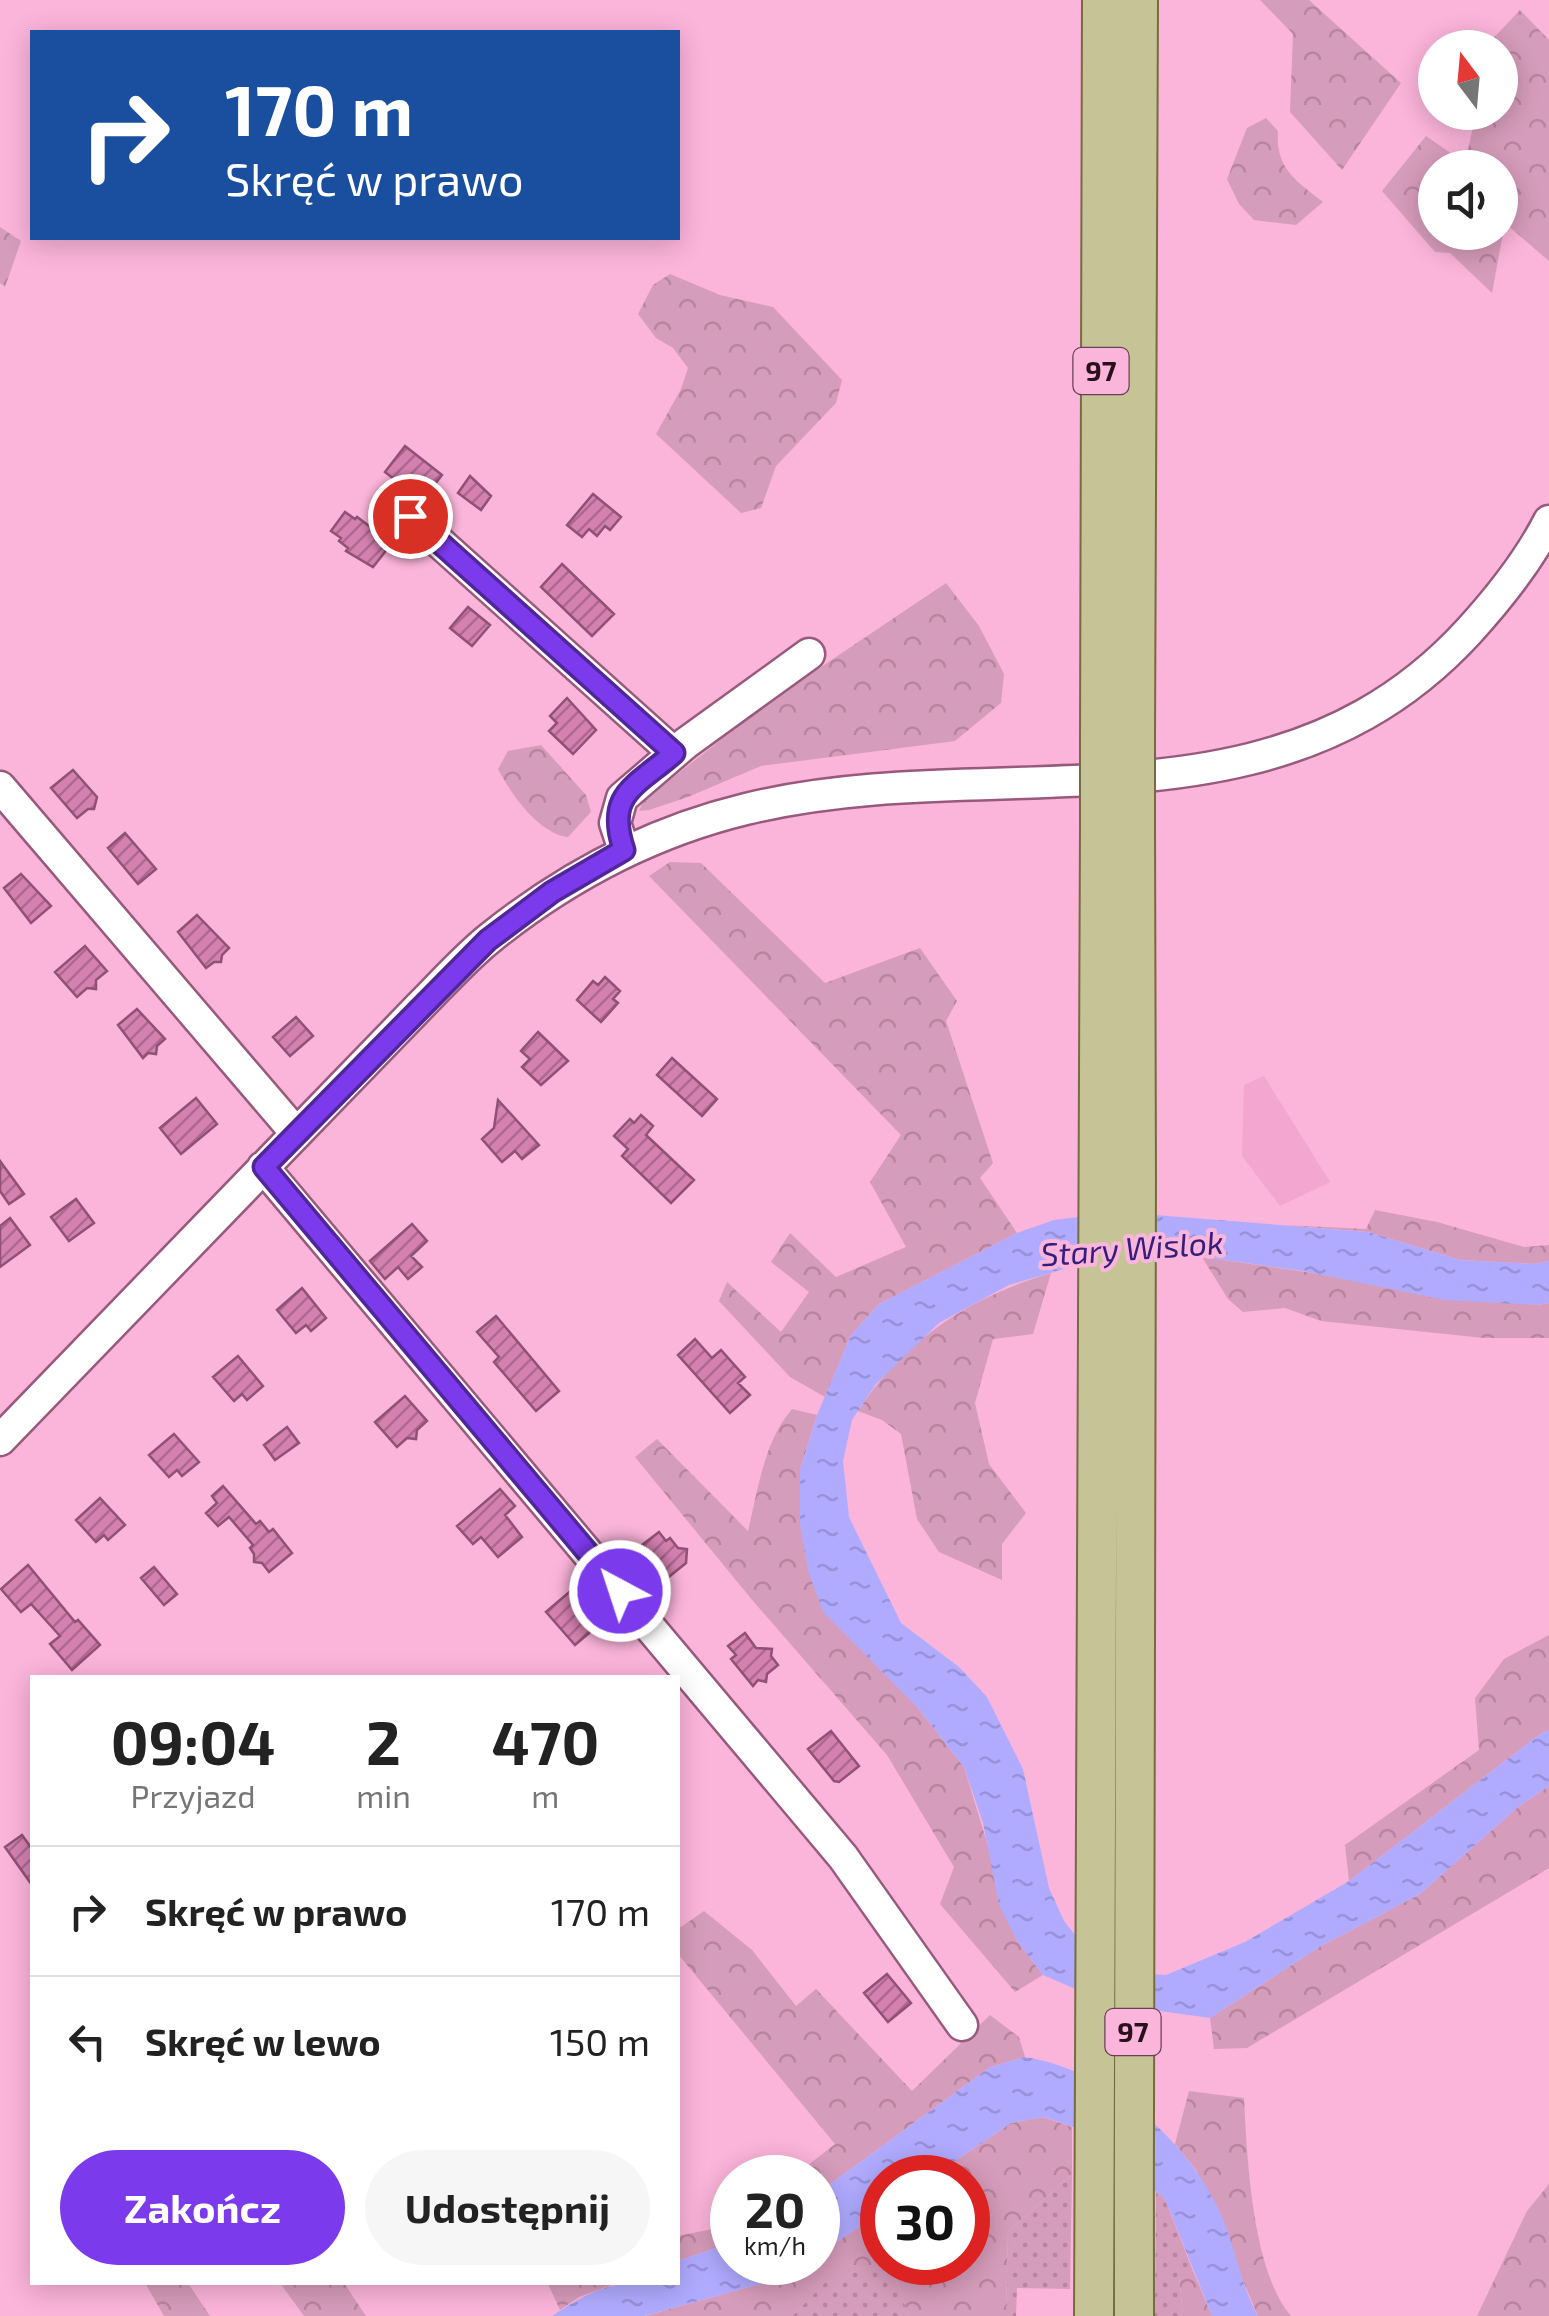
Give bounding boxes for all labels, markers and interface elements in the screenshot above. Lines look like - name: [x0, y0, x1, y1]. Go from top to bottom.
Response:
- north arrow: [1418, 30, 1518, 130]
- map controls: [1418, 30, 1518, 250]
- text: 170 m: [225, 66, 413, 150]
- icon: right: [60, 70, 190, 200]
- button: sound: [1418, 150, 1518, 250]
- text: Skręć w prawo: [225, 151, 524, 205]
- road number: 97: [1074, 348, 1128, 394]
- pin: [368, 474, 453, 559]
- icon: arrive: [383, 489, 438, 544]
- water label: Stary Wislok: [1039, 1222, 1225, 1273]
- position arrow: [568, 1539, 672, 1643]
- text: 09:04: [111, 1705, 275, 1777]
- text: 2: [366, 1705, 401, 1777]
- text: 470: [491, 1705, 599, 1777]
- text: Przyjazd: [131, 1776, 256, 1814]
- text: min: [356, 1776, 411, 1814]
- text: m: [531, 1776, 559, 1814]
- icon: right: [60, 1884, 115, 1939]
- text: Skręć w prawo: [145, 1888, 408, 1934]
- text: 170 m: [551, 1888, 650, 1934]
- road number: 97: [1106, 2009, 1160, 2055]
- icon: left: [60, 2014, 115, 2069]
- text: Skręć w lewo: [145, 2018, 381, 2064]
- text: 150 m: [550, 2018, 650, 2064]
- button: Zakończ: [60, 2150, 345, 2265]
- button: Udostępnij: [365, 2150, 650, 2265]
- speed limit sign: 30: [860, 2155, 990, 2285]
- text: 20: [745, 2178, 805, 2238]
- text: km/h: [744, 2230, 806, 2260]

